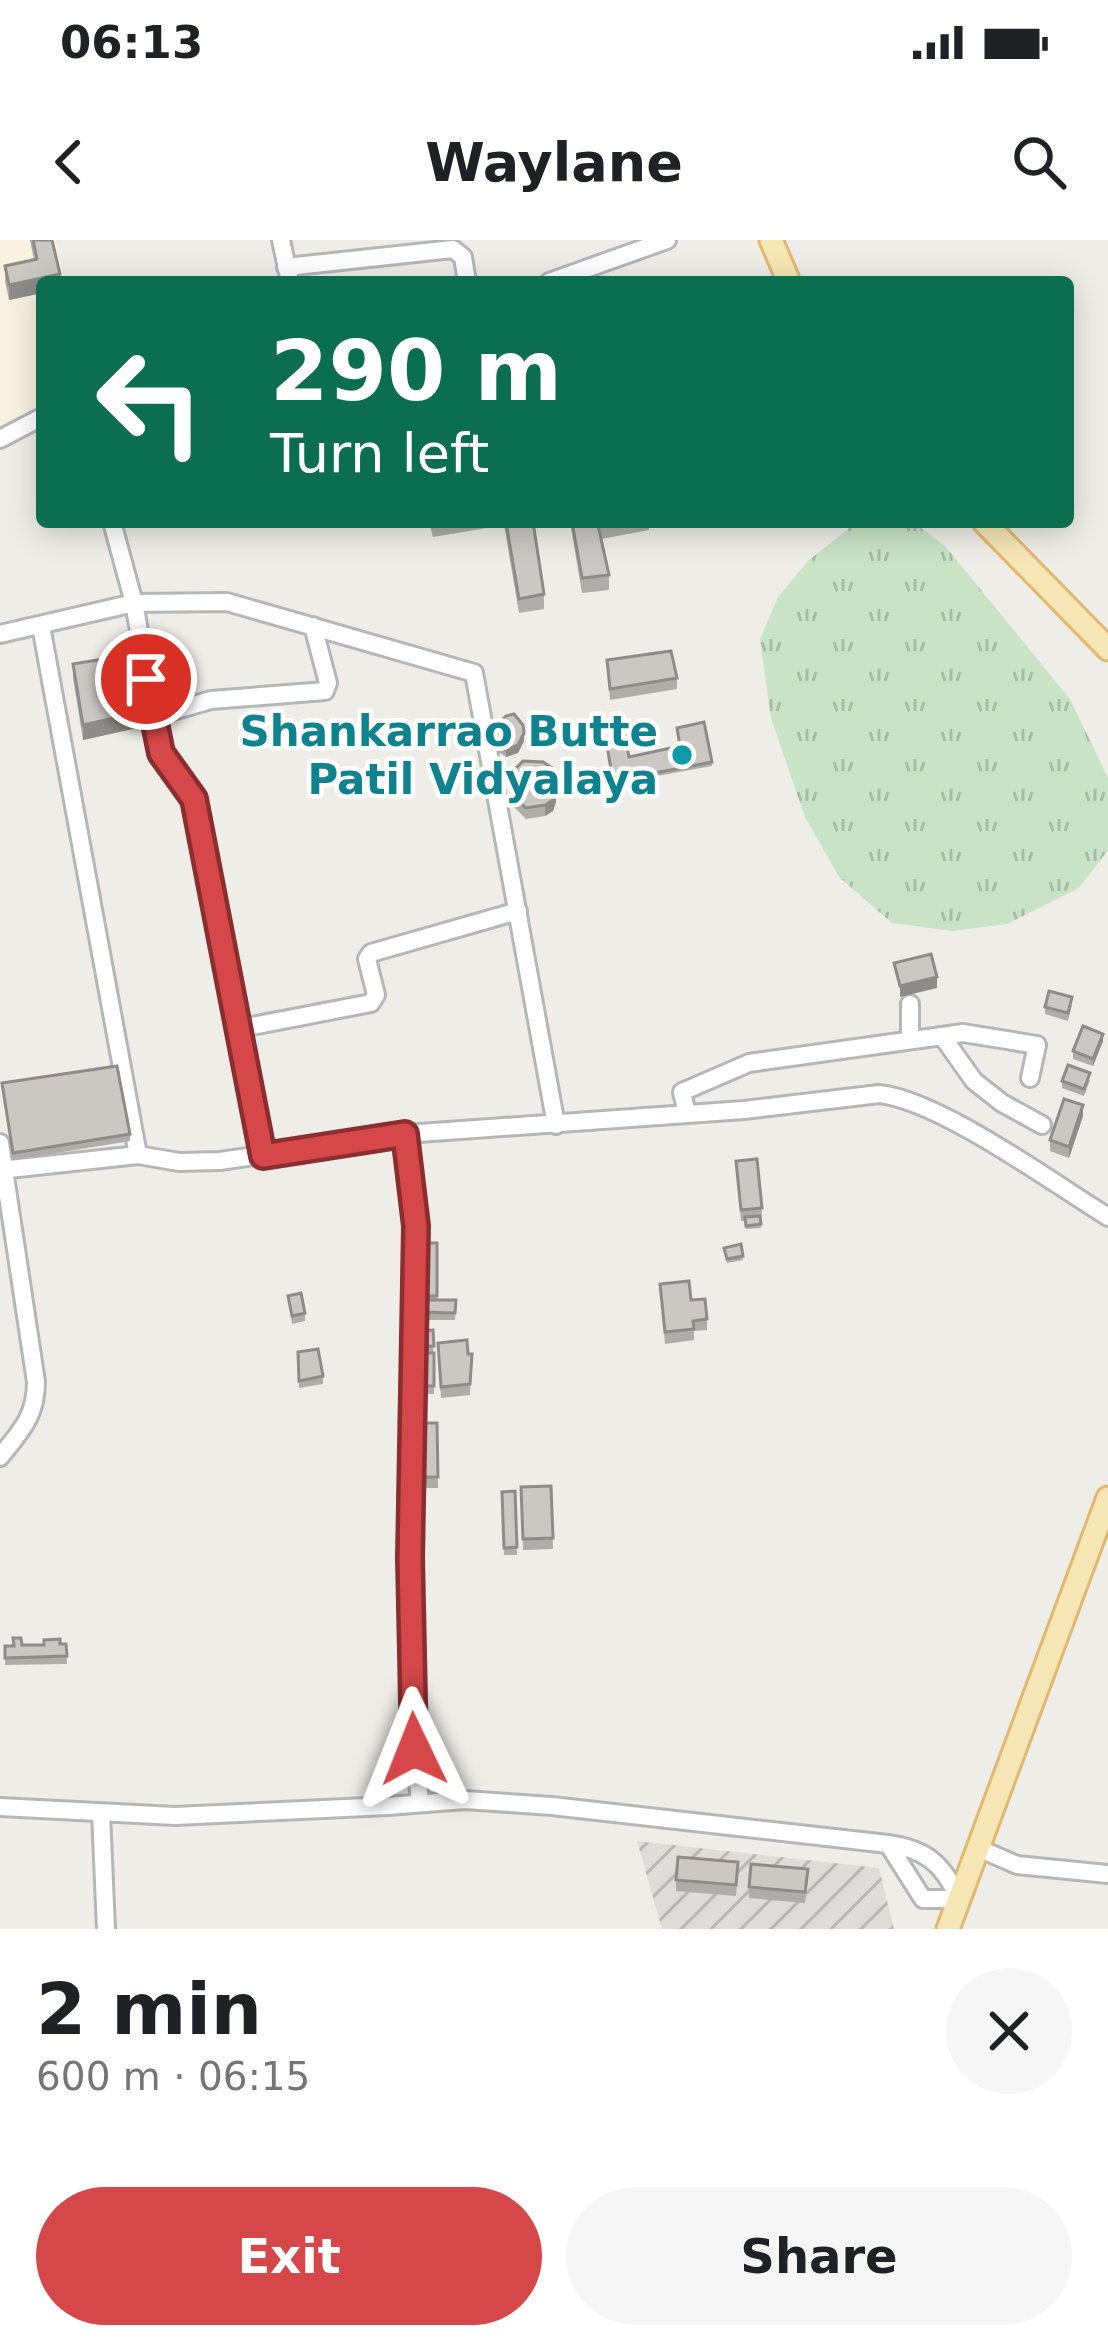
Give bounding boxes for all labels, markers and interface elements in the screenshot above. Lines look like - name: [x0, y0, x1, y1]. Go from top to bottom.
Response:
- text: 06:13: [60, 16, 203, 69]
- icon: back: [36, 129, 102, 195]
- icon: search: [1006, 129, 1072, 195]
- text: Waylane: [425, 131, 683, 194]
- text: 290 m: [270, 322, 562, 420]
- icon: left: [72, 324, 228, 480]
- text: Turn left: [270, 422, 489, 485]
- pin: [95, 628, 197, 730]
- icon: arrive: [113, 646, 179, 712]
- place label: Shankarrao Butte Patil Vidyalaya: [240, 707, 658, 804]
- marker: Shankarrao Butte Patil Vidyalaya: [669, 742, 695, 768]
- position arrow: [351, 1686, 477, 1812]
- text: 2 min: [36, 1967, 262, 2051]
- button: close: [946, 1968, 1072, 2094]
- text: 600 m · 06:15: [36, 2054, 310, 2099]
- button: Exit: [36, 2187, 542, 2325]
- button: Share: [566, 2187, 1072, 2325]

